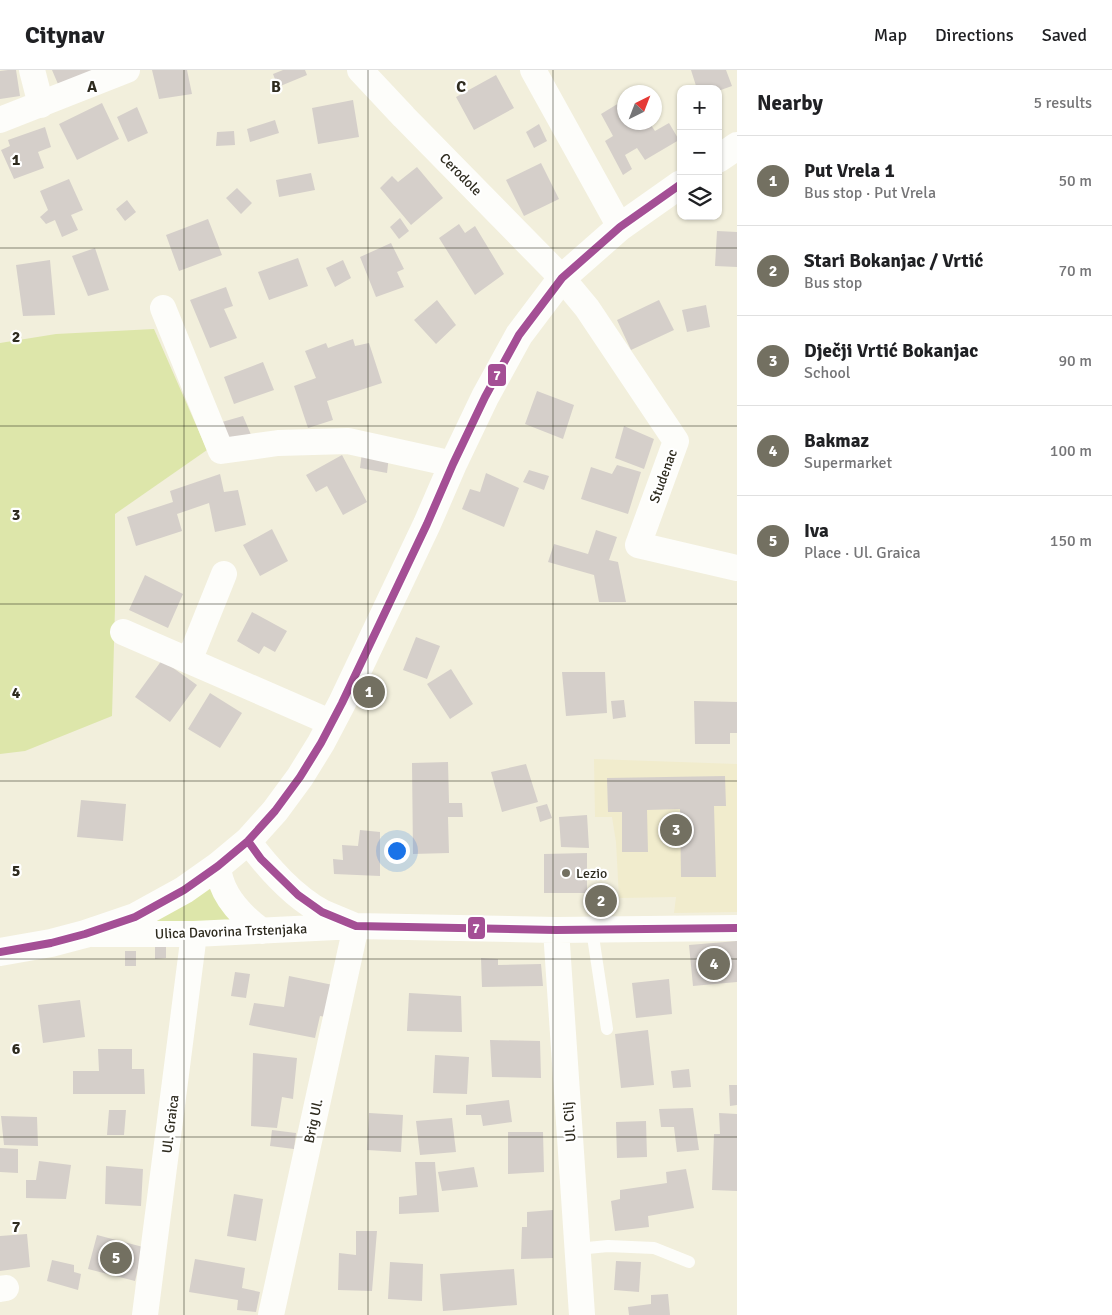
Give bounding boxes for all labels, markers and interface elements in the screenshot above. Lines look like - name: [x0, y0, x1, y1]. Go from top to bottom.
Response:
- text: Citynav: [25, 20, 104, 50]
- text: Map: [874, 24, 907, 46]
- text: Directions: [935, 24, 1014, 46]
- text: Saved: [1042, 24, 1087, 46]
- text: A: [87, 77, 98, 97]
- text: B: [271, 77, 281, 97]
- text: C: [456, 77, 466, 97]
- north arrow: [617, 85, 662, 130]
- map controls: [677, 85, 722, 220]
- button: +: [677, 85, 722, 130]
- text: Nearby: [757, 90, 823, 116]
- text: 5 results: [1033, 93, 1092, 113]
- button: −: [677, 130, 722, 175]
- text: 1: [12, 150, 21, 170]
- street label: Cerodole: [436, 150, 485, 199]
- text: Put Vrela 1: [804, 159, 895, 183]
- text: 1: [769, 171, 777, 191]
- text: 50 m: [1058, 171, 1092, 191]
- button: layers: [677, 175, 722, 220]
- text: Bus stop · Put Vrela: [804, 183, 936, 203]
- text: Stari Bokanjac / Vrtić: [804, 249, 983, 273]
- text: 2: [769, 261, 777, 281]
- text: 70 m: [1058, 261, 1092, 281]
- text: Bus stop: [804, 273, 862, 293]
- text: 2: [12, 327, 20, 347]
- text: Dječji Vrtić Bokanjac: [804, 339, 978, 363]
- text: 3: [769, 351, 777, 371]
- text: 90 m: [1058, 351, 1092, 371]
- line badge: 7: [487, 363, 507, 387]
- text: School: [804, 363, 850, 383]
- text: 7: [493, 367, 501, 384]
- text: Bakmaz: [804, 429, 869, 453]
- text: 4: [769, 441, 777, 461]
- text: 100 m: [1050, 441, 1092, 461]
- street label: Studenac: [646, 447, 681, 505]
- text: Supermarket: [804, 453, 892, 473]
- text: 3: [12, 505, 20, 525]
- text: Iva: [804, 519, 829, 543]
- text: 5: [769, 531, 777, 551]
- text: 150 m: [1050, 531, 1092, 551]
- text: Place · Ul. Graica: [804, 543, 921, 563]
- pin: 1: [353, 673, 385, 711]
- text: 4: [12, 683, 21, 703]
- pin: 3: [660, 811, 692, 849]
- your location: [384, 838, 410, 864]
- text: 5: [12, 861, 20, 881]
- place label: Lezio: [576, 865, 607, 882]
- marker: Lezio: [560, 867, 572, 879]
- pin: 2: [585, 882, 617, 920]
- line badge: 7: [467, 916, 486, 940]
- street label: Ulica Davorina Trstenjaka: [155, 920, 307, 943]
- text: 7: [472, 920, 480, 937]
- pin: 4: [698, 945, 730, 983]
- text: 6: [12, 1039, 21, 1059]
- street label: Ul. Graica: [158, 1094, 183, 1154]
- street label: Brig Ul.: [300, 1097, 326, 1145]
- street label: Ul. Cilj: [560, 1101, 579, 1143]
- text: 7: [12, 1217, 21, 1237]
- pin: 5: [100, 1239, 132, 1277]

